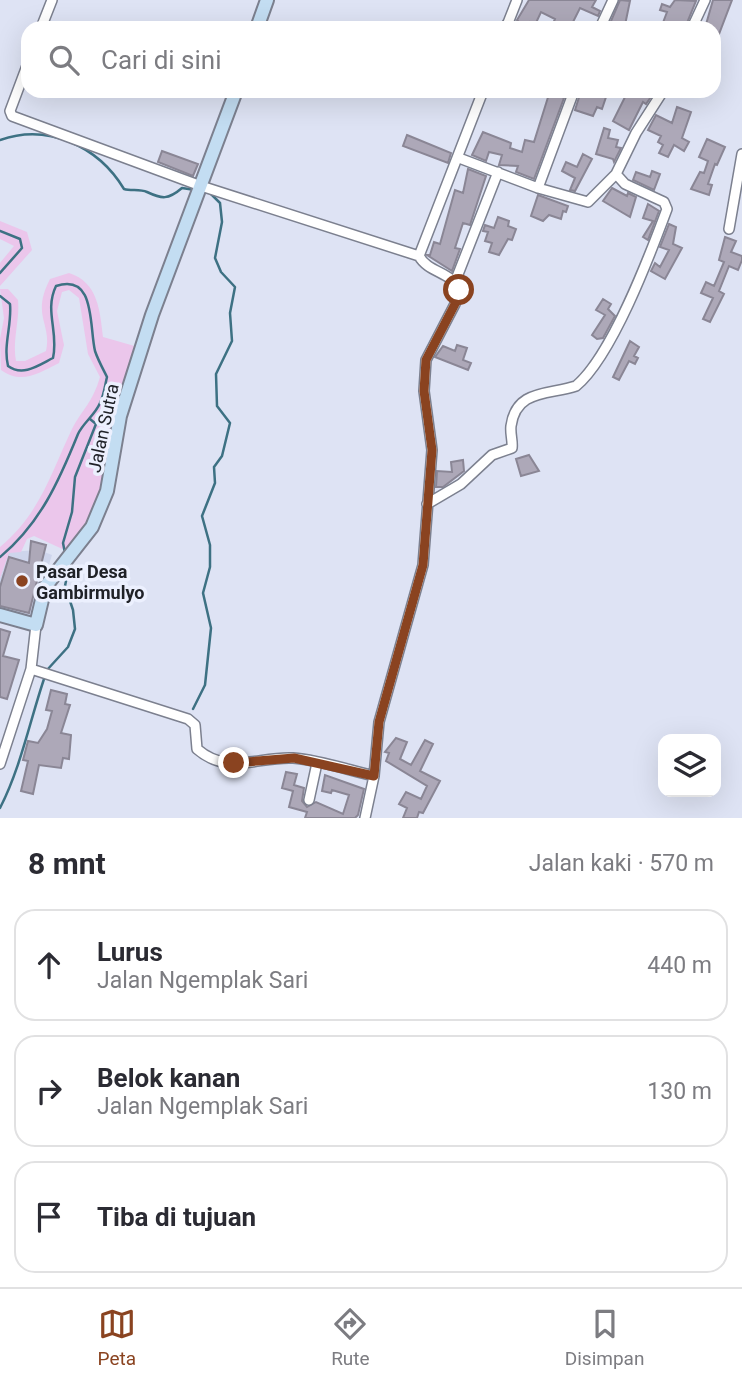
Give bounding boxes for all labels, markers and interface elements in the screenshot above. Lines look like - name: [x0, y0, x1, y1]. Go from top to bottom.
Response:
- search box: [21, 21, 721, 98]
- icon: search: [45, 41, 83, 79]
- text: Cari di sini: [101, 45, 222, 75]
- route start: [443, 274, 474, 305]
- street label: Jalan Sutra: [83, 382, 123, 474]
- place label: Pasar Desa Gambirmulyo: [36, 561, 145, 603]
- marker: Pasar Desa Gambirmulyo: [14, 573, 30, 589]
- map controls: [658, 734, 721, 797]
- button: layers: [658, 734, 721, 797]
- route end: [218, 747, 249, 778]
- text: 8 mnt: [28, 846, 106, 881]
- text: Jalan kaki · 570 m: [529, 850, 714, 877]
- text: Lurus: [97, 937, 163, 967]
- icon: ahead: [30, 946, 68, 984]
- text: 440 m: [647, 952, 712, 979]
- text: Jalan Ngemplak Sari: [97, 967, 308, 994]
- text: Belok kanan: [97, 1063, 240, 1093]
- icon: right: [30, 1072, 68, 1110]
- text: 130 m: [647, 1078, 712, 1105]
- text: Jalan Ngemplak Sari: [97, 1093, 308, 1120]
- icon: arrive: [30, 1198, 68, 1236]
- text: Tiba di tujuan: [97, 1202, 256, 1232]
- tab: Peta: [98, 1305, 136, 1370]
- tab: Rute: [331, 1305, 370, 1370]
- tab: Disimpan: [565, 1305, 644, 1370]

